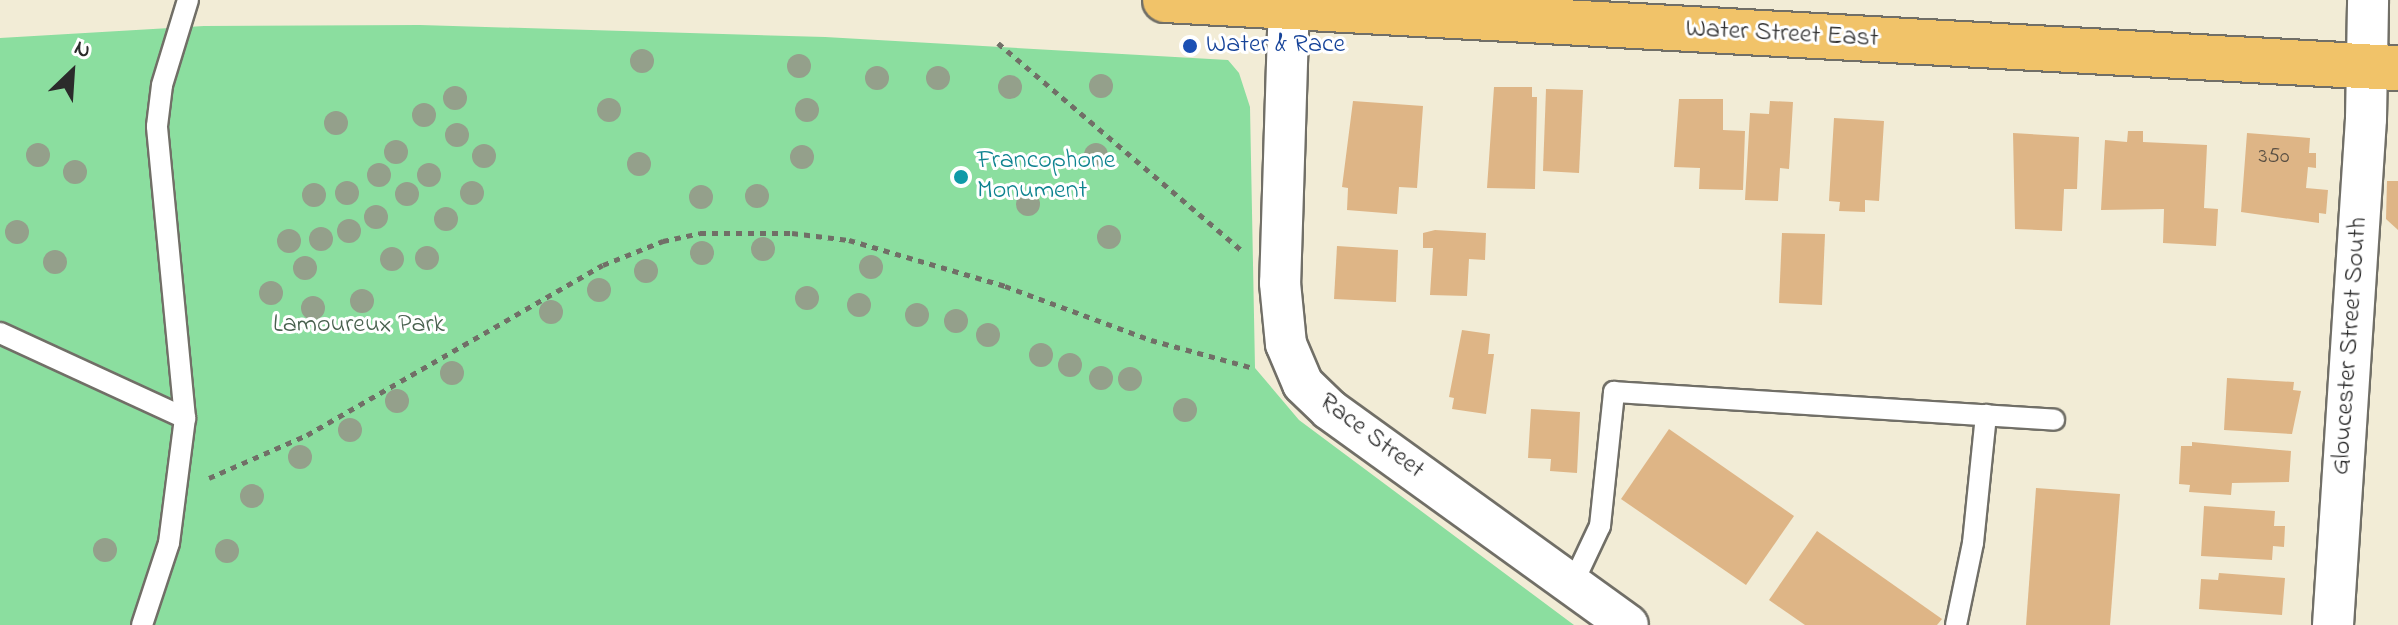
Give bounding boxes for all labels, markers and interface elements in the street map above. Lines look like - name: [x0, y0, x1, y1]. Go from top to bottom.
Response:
- street label: Water Street East: [1685, 14, 1879, 56]
- place label: Water & Race: [1206, 30, 1345, 62]
- north arrow: [32, 32, 112, 112]
- text: N: [69, 33, 96, 68]
- marker: Water & Race: [1181, 37, 1199, 55]
- house number: 350: [2258, 145, 2290, 171]
- place label: Francophone Monument: [977, 146, 1115, 208]
- marker: Francophone Monument: [952, 168, 970, 186]
- street label: Gloucester Street South: [2326, 216, 2376, 476]
- park label: Lamoureux Park: [273, 310, 445, 342]
- street label: Race Street: [1312, 387, 1430, 487]

